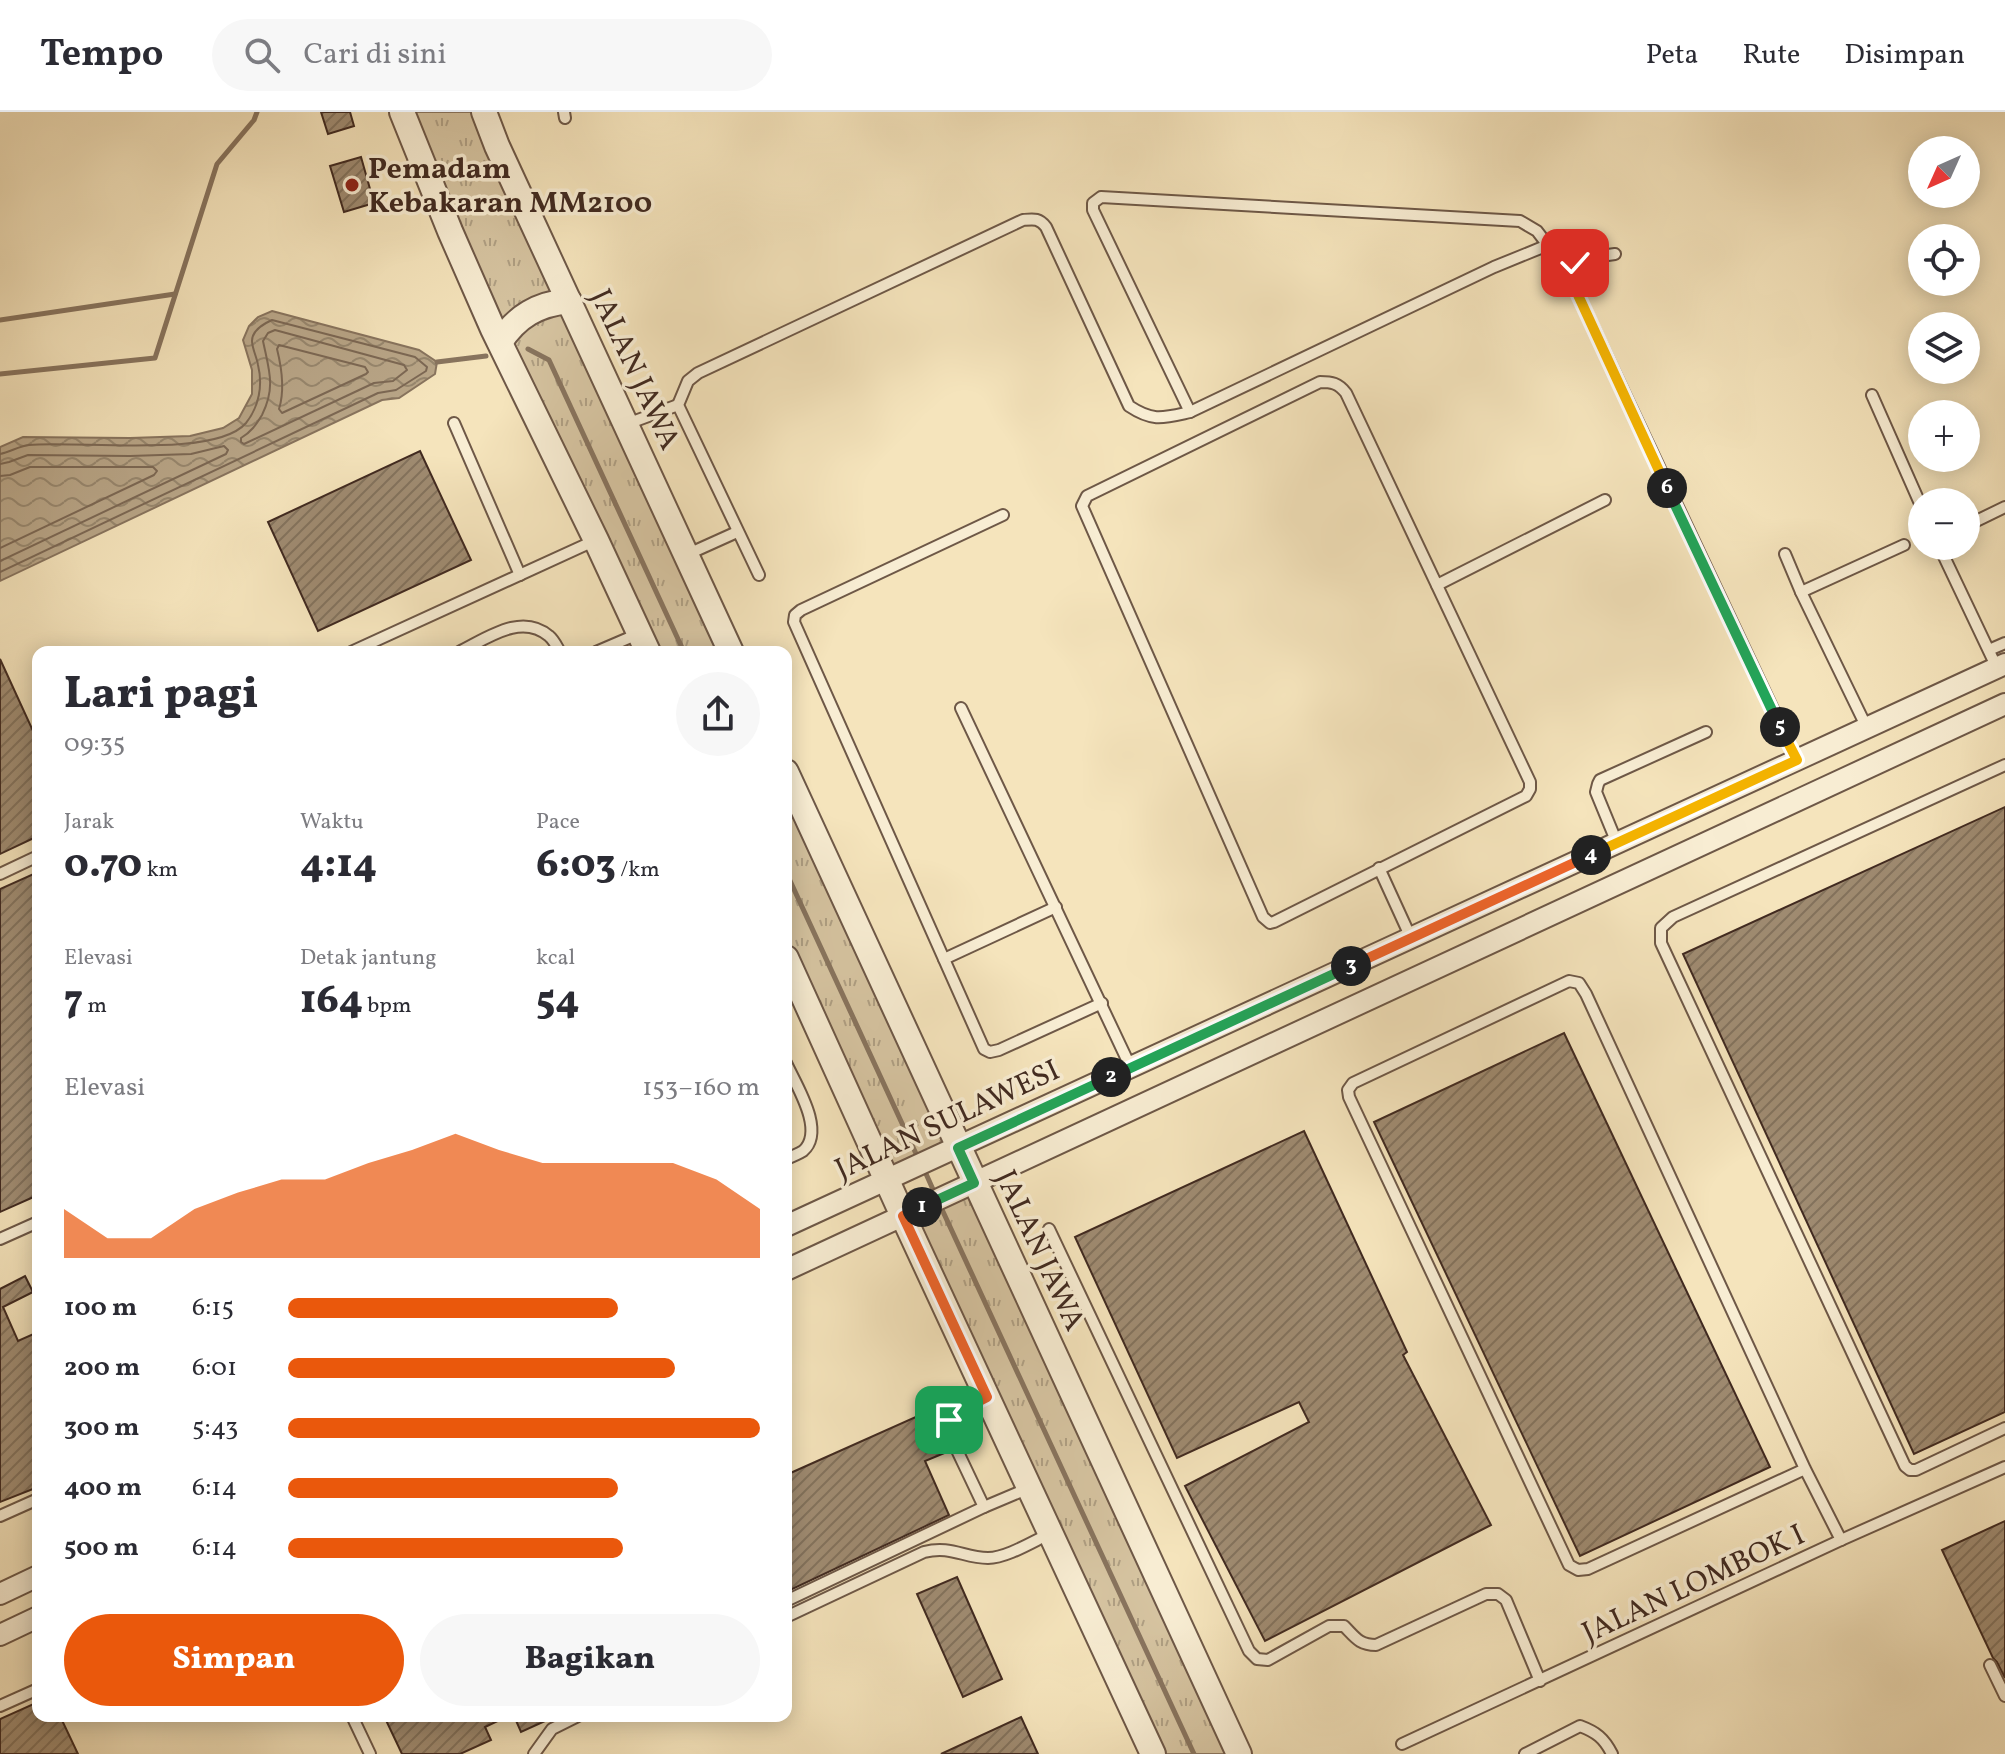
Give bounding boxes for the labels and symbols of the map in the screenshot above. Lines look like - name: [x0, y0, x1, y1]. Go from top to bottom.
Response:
- north arrow: [1908, 136, 1980, 208]
- place label: Pemadam Kebakaran MM2100: [368, 149, 652, 225]
- marker: Pemadam Kebakaran MM2100: [343, 176, 361, 194]
- pin: [1541, 229, 1609, 297]
- street label: JALAN JAWA: [579, 283, 690, 457]
- pin: 6: [1647, 468, 1687, 508]
- pin: 5: [1760, 707, 1800, 747]
- pin: 4: [1571, 835, 1611, 875]
- pin: 3: [1331, 946, 1371, 986]
- street label: JALAN SULAWESI: [828, 1050, 1067, 1191]
- pin: 2: [1091, 1057, 1131, 1097]
- street label: JALAN JAWA: [984, 1164, 1095, 1338]
- pin: 1: [902, 1187, 942, 1227]
- pin: [915, 1386, 983, 1454]
- street label: JALAN LOMBOK I: [1576, 1515, 1812, 1655]

